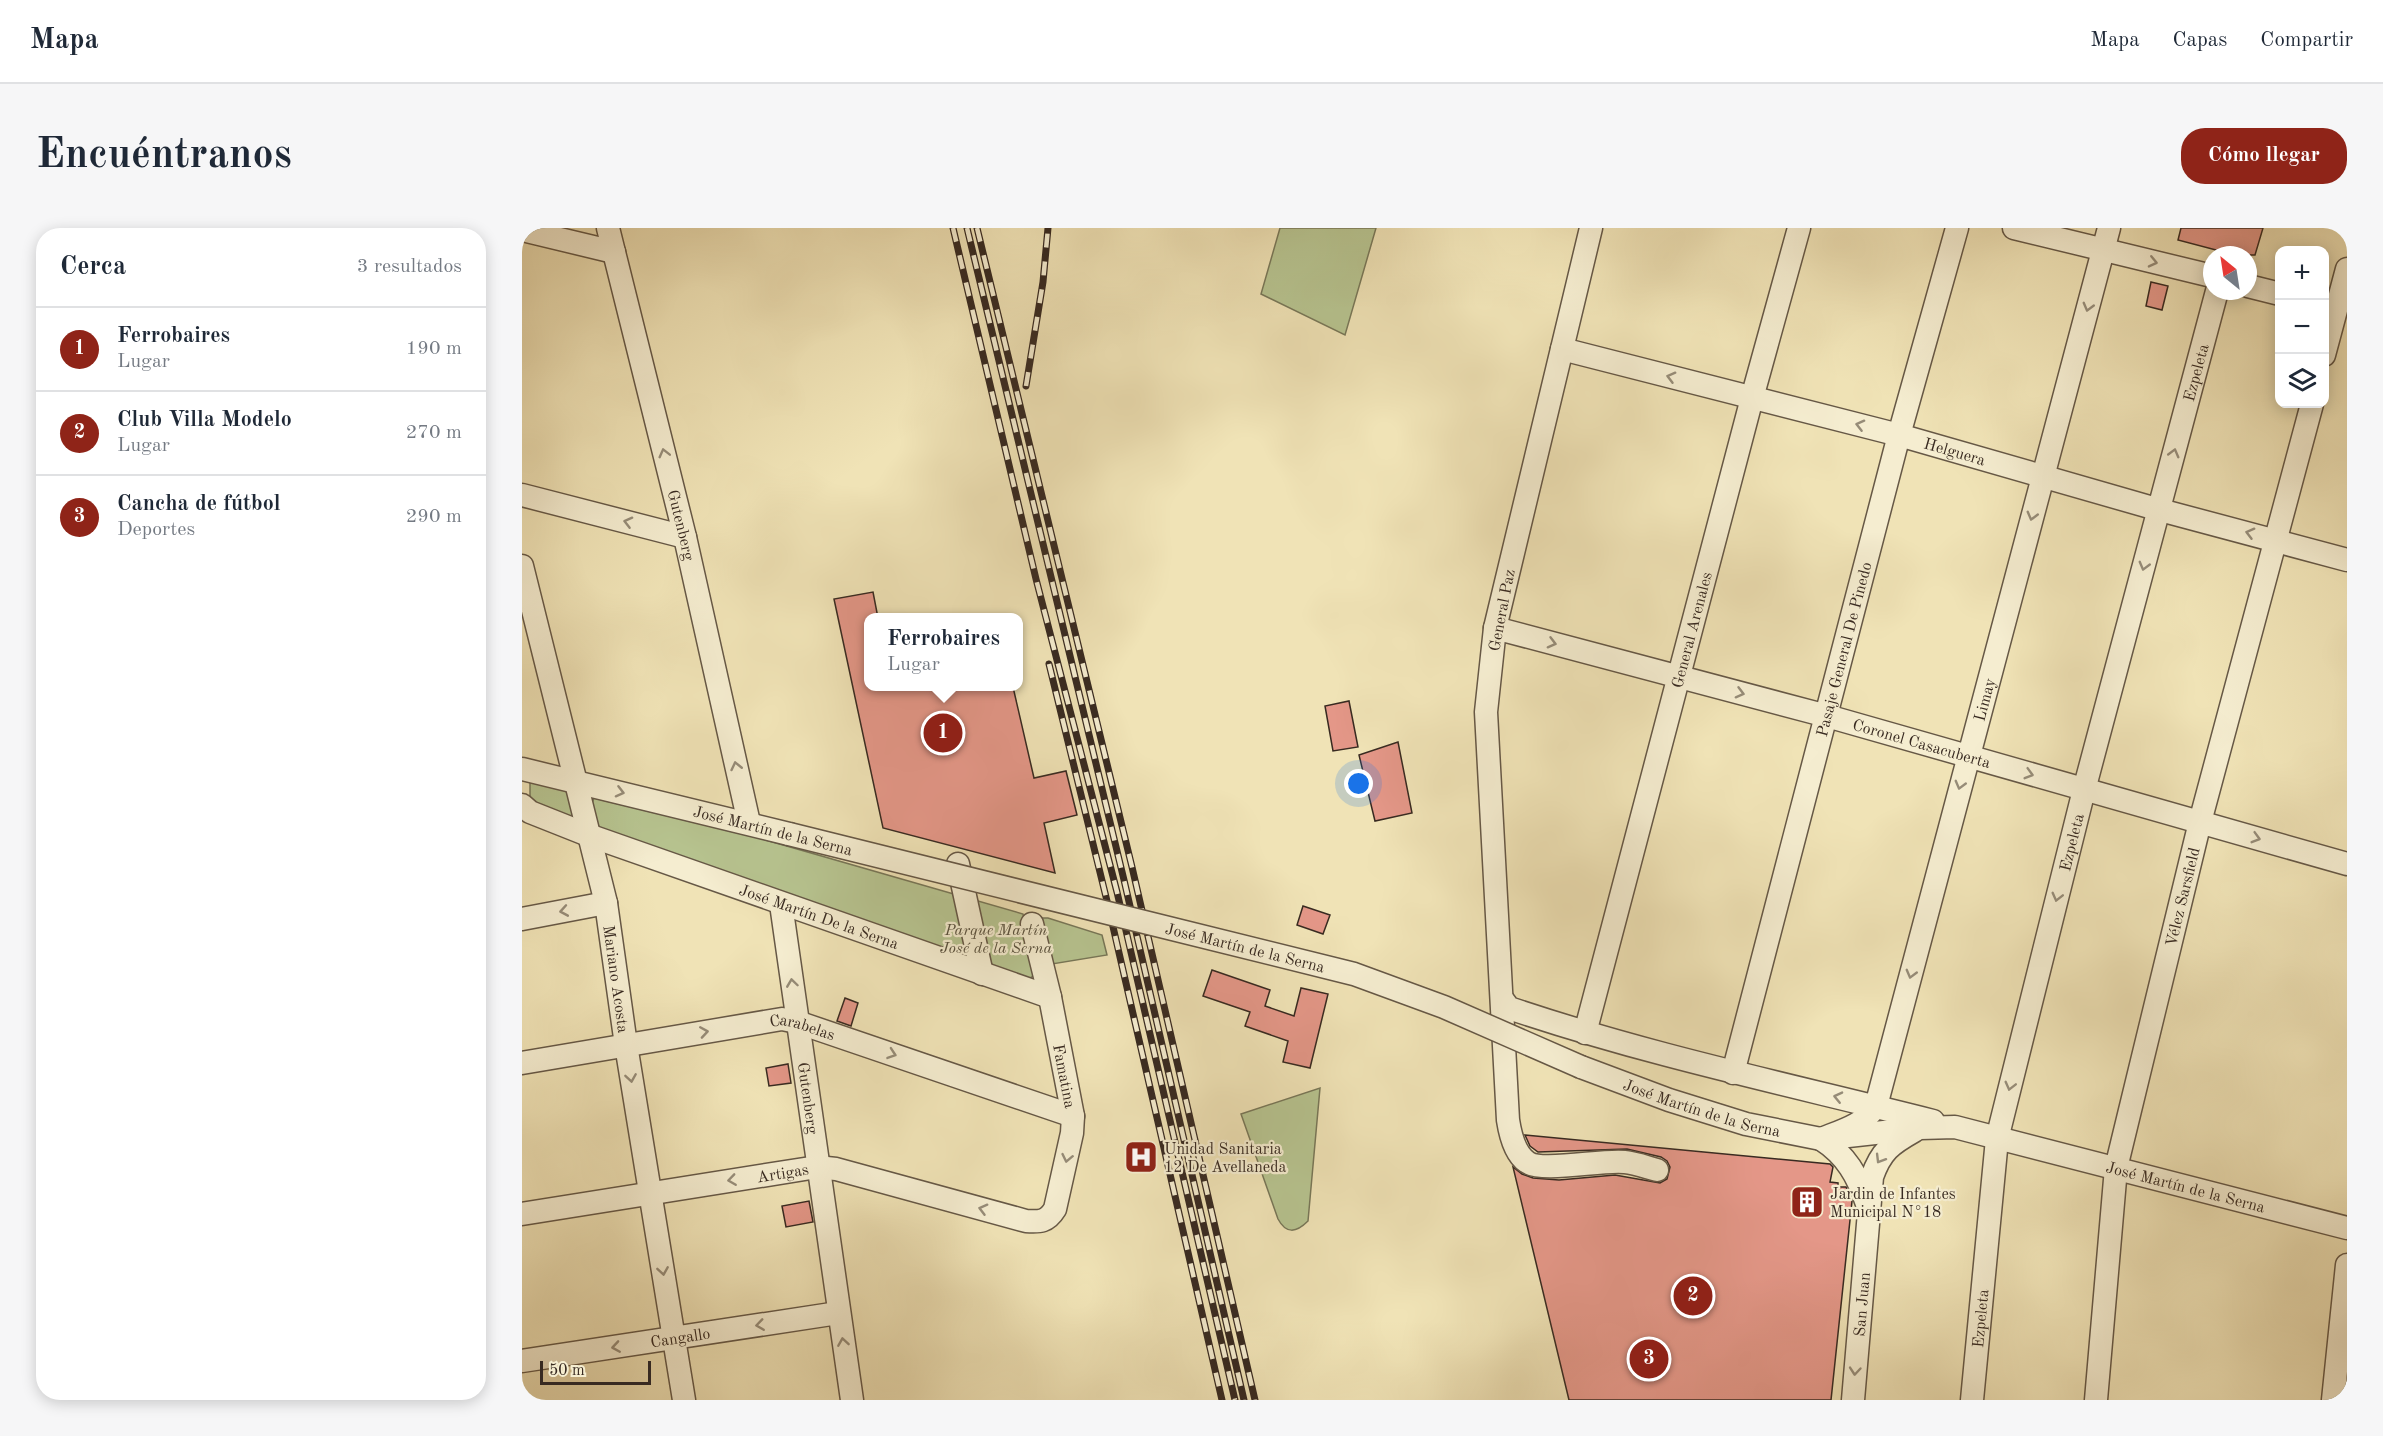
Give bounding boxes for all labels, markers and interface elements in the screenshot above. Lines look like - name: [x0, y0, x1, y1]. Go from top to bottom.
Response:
- text: Mapa: [30, 27, 99, 55]
- text: Mapa: [2090, 30, 2140, 51]
- text: Capas: [2173, 30, 2227, 51]
- text: Compartir: [2260, 30, 2353, 51]
- button: Cómo llegar: [2181, 128, 2347, 184]
- text: Encuéntranos: [36, 135, 292, 177]
- north arrow: [2203, 246, 2257, 300]
- map controls: [2275, 246, 2329, 408]
- button: +: [2275, 246, 2329, 300]
- text: Cerca: [60, 254, 126, 280]
- one-way arrow: [2148, 255, 2158, 268]
- text: 3 resultados: [357, 257, 462, 277]
- button: −: [2275, 300, 2329, 354]
- one-way arrow: [2083, 302, 2096, 312]
- text: Ferrobaires: [117, 325, 230, 347]
- text: 1: [74, 339, 85, 359]
- text: 190 m: [406, 339, 462, 359]
- street label: Ezpeleta: [2182, 342, 2213, 404]
- text: Lugar: [117, 352, 170, 372]
- button: layers: [2275, 354, 2329, 408]
- one-way arrow: [1666, 372, 1676, 385]
- text: Club Villa Modelo: [117, 409, 292, 431]
- one-way arrow: [1855, 420, 1865, 433]
- text: 2: [74, 423, 85, 443]
- text: 270 m: [406, 423, 462, 443]
- text: Lugar: [117, 436, 170, 456]
- street label: Helguera: [1922, 437, 1987, 469]
- one-way arrow: [658, 448, 671, 458]
- one-way arrow: [2167, 448, 2180, 458]
- street label: Gutenberg: [664, 488, 696, 563]
- text: Cancha de fútbol: [117, 493, 281, 515]
- text: 3: [74, 507, 85, 527]
- text: 290 m: [406, 507, 462, 527]
- one-way arrow: [2027, 510, 2039, 520]
- one-way arrow: [623, 517, 633, 530]
- text: Deportes: [117, 520, 195, 540]
- one-way arrow: [2245, 528, 2255, 541]
- street label: Pasaje General De Pinedo: [1815, 560, 1876, 739]
- one-way arrow: [2139, 561, 2152, 571]
- street label: General Paz: [1487, 568, 1519, 653]
- street label: General Arenales: [1670, 570, 1716, 690]
- popup: [864, 613, 1023, 691]
- text: Ferrobaires: [887, 628, 1000, 650]
- one-way arrow: [1546, 636, 1556, 648]
- text: Lugar: [887, 655, 940, 675]
- street label: Limay: [1972, 676, 1999, 723]
- one-way arrow: [1735, 685, 1745, 698]
- pin: 1: [924, 710, 962, 756]
- street label: Coronel Casacuberta: [1850, 718, 1992, 772]
- one-way arrow: [730, 761, 743, 771]
- one-way arrow: [2023, 767, 2034, 779]
- your location: [1344, 769, 1373, 798]
- one-way arrow: [1955, 780, 1968, 790]
- one-way arrow: [615, 784, 625, 797]
- street label: José Martín de la Serna: [691, 804, 854, 860]
- street label: Ezpeleta: [2058, 812, 2088, 873]
- one-way arrow: [2250, 831, 2261, 843]
- street label: Vélez Sarsfield: [2164, 846, 2204, 948]
- street label: José Martín De la Serna: [737, 883, 900, 953]
- one-way arrow: [2052, 892, 2065, 902]
- one-way arrow: [559, 904, 569, 917]
- street label: José Martín de la Serna: [1163, 922, 1326, 976]
- park label: Parque Martín José de la Serna: [940, 923, 1052, 957]
- street label: Mariano Acosta: [599, 924, 630, 1034]
- one-way arrow: [1905, 969, 1918, 979]
- one-way arrow: [786, 978, 798, 987]
- street label: Carabelas: [769, 1013, 837, 1044]
- one-way arrow: [699, 1027, 709, 1039]
- street label: Famatina: [1049, 1043, 1077, 1110]
- one-way arrow: [886, 1047, 897, 1060]
- street label: Gutenberg: [794, 1061, 820, 1136]
- one-way arrow: [625, 1074, 637, 1083]
- street label: José Martín de la Serna: [1621, 1078, 1782, 1141]
- one-way arrow: [2005, 1080, 2017, 1091]
- one-way arrow: [1833, 1092, 1843, 1105]
- hospital icon: Unidad Sanitaria 12 De Avellaneda: [1123, 1139, 1159, 1175]
- place label: Unidad Sanitaria 12 De Avellaneda: [1164, 1142, 1287, 1176]
- one-way arrow: [1061, 1153, 1074, 1163]
- one-way arrow: [1876, 1153, 1887, 1163]
- street label: José Martín de la Serna: [2104, 1160, 2267, 1217]
- street label: Artigas: [756, 1162, 810, 1186]
- one-way arrow: [727, 1173, 737, 1186]
- building icon: Jardin de Infantes Municipal N°18: [1789, 1184, 1825, 1220]
- place label: Jardin de Infantes Municipal N°18: [1830, 1187, 1956, 1221]
- one-way arrow: [979, 1204, 989, 1216]
- one-way arrow: [656, 1266, 668, 1276]
- street label: San Juan: [1852, 1271, 1874, 1337]
- pin: 2: [1674, 1274, 1712, 1318]
- street label: Ezpeleta: [1971, 1288, 1993, 1349]
- one-way arrow: [755, 1318, 764, 1330]
- street label: Cangallo: [649, 1326, 712, 1351]
- pin: 3: [1630, 1336, 1668, 1382]
- one-way arrow: [837, 1338, 849, 1347]
- one-way arrow: [611, 1340, 620, 1352]
- scale bar: [540, 1358, 651, 1386]
- text: 50 m: [549, 1363, 585, 1379]
- one-way arrow: [1849, 1366, 1862, 1375]

